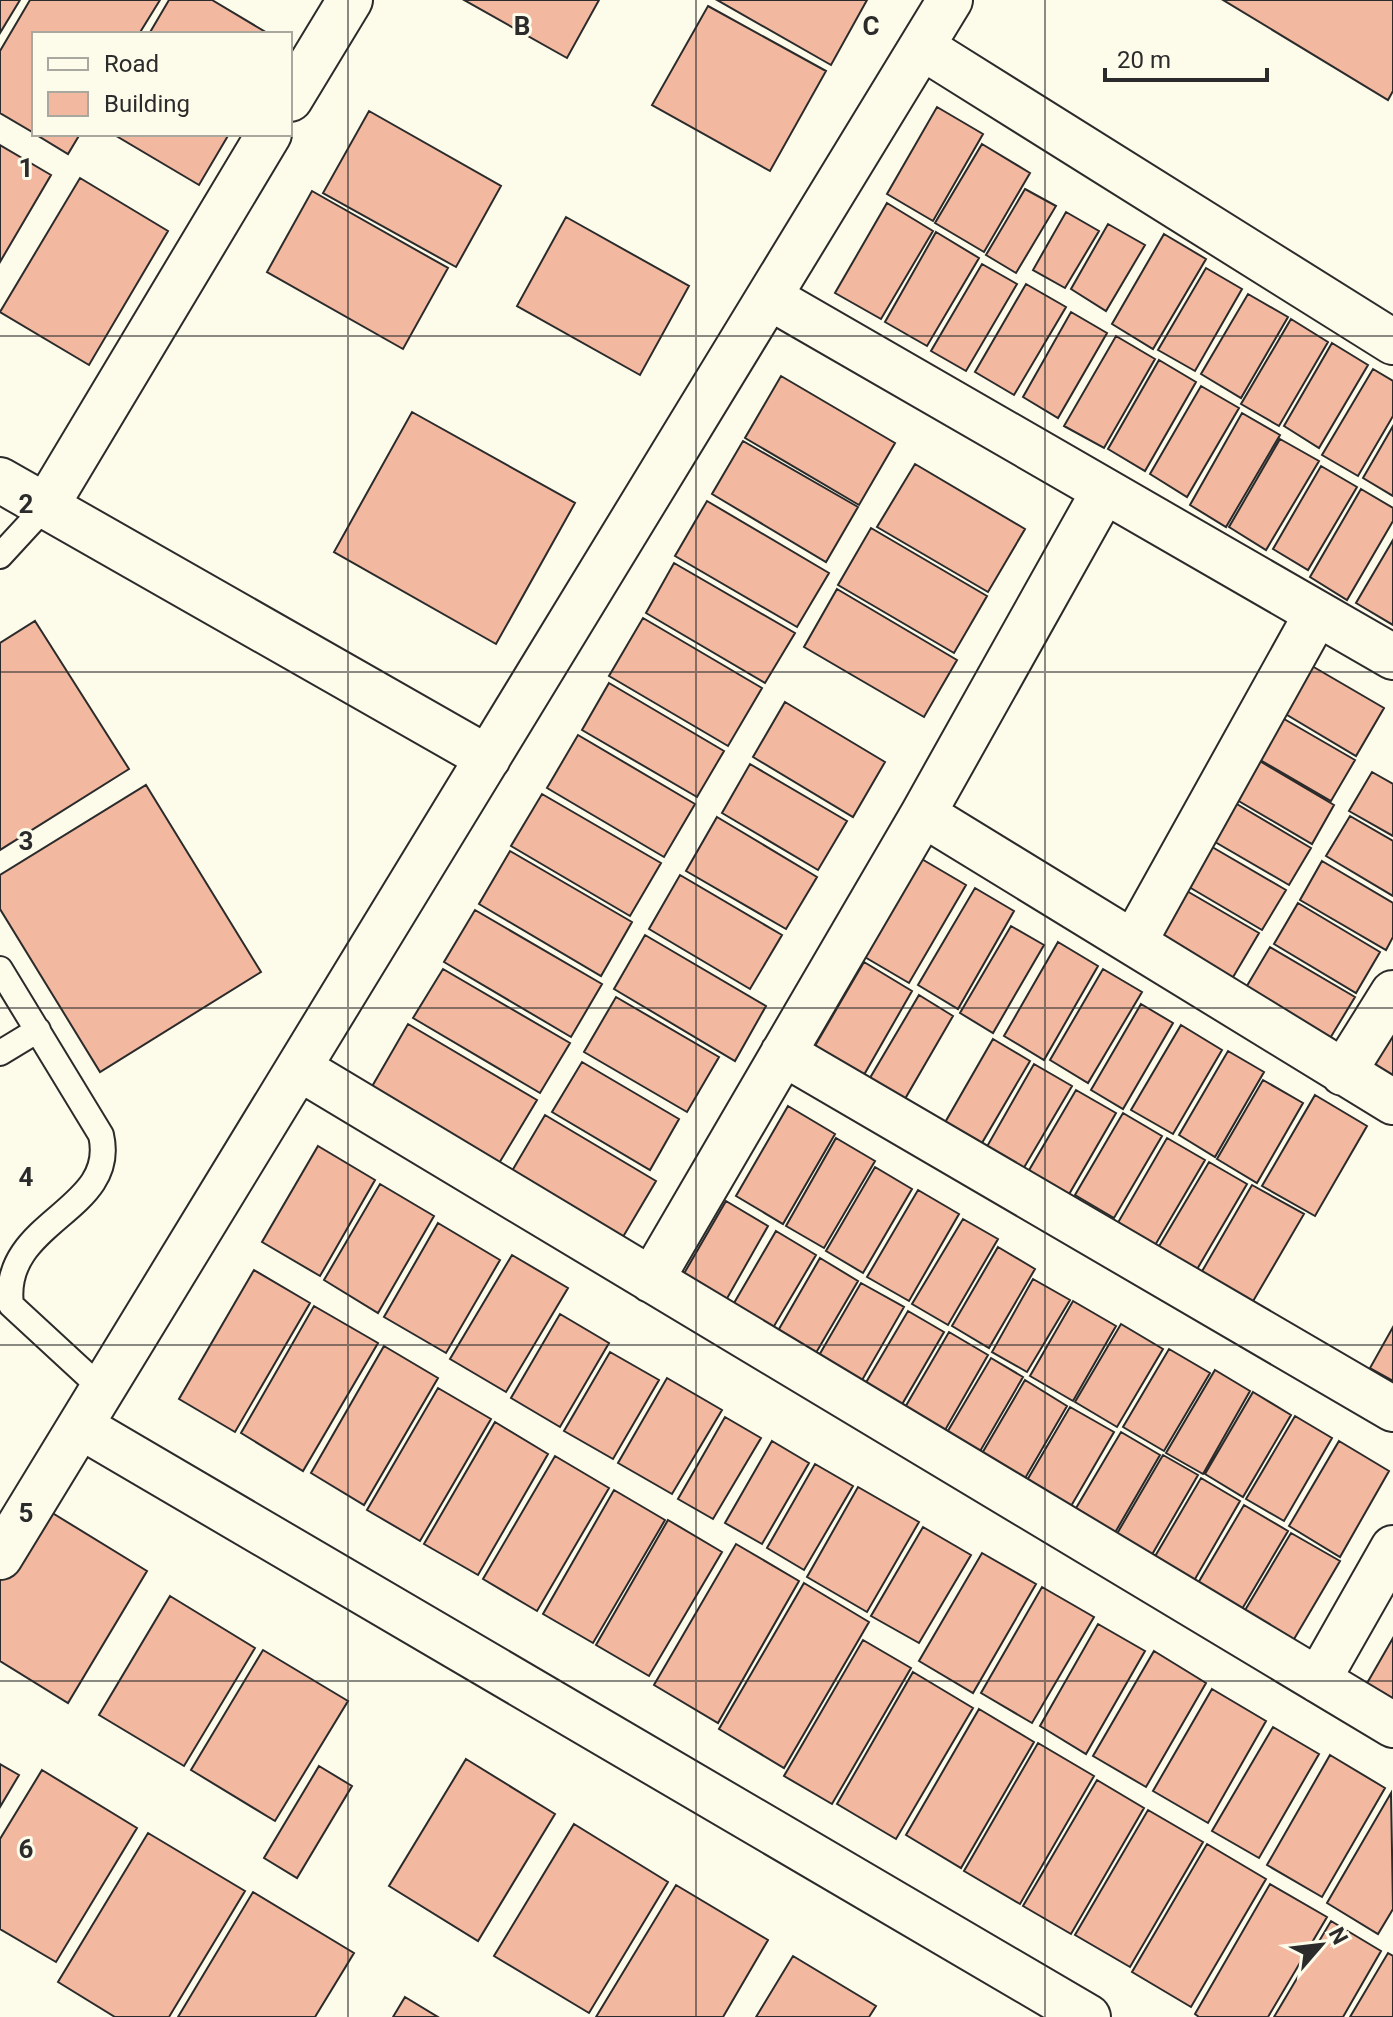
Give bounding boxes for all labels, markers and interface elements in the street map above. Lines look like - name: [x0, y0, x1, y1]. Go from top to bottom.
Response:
- text: B: [514, 11, 530, 41]
- text: C: [862, 11, 880, 41]
- legend: [32, 32, 292, 136]
- scale bar: [1105, 32, 1267, 82]
- text: 20 m: [1117, 46, 1171, 74]
- text: Road: [104, 50, 159, 78]
- text: Building: [104, 90, 190, 118]
- text: 1: [19, 153, 33, 183]
- text: 2: [19, 489, 33, 519]
- text: 3: [19, 826, 33, 856]
- text: 4: [19, 1162, 34, 1192]
- text: 5: [19, 1498, 33, 1528]
- text: 6: [19, 1834, 34, 1864]
- north arrow: [1281, 1905, 1361, 1985]
- text: N: [1324, 1923, 1353, 1949]

